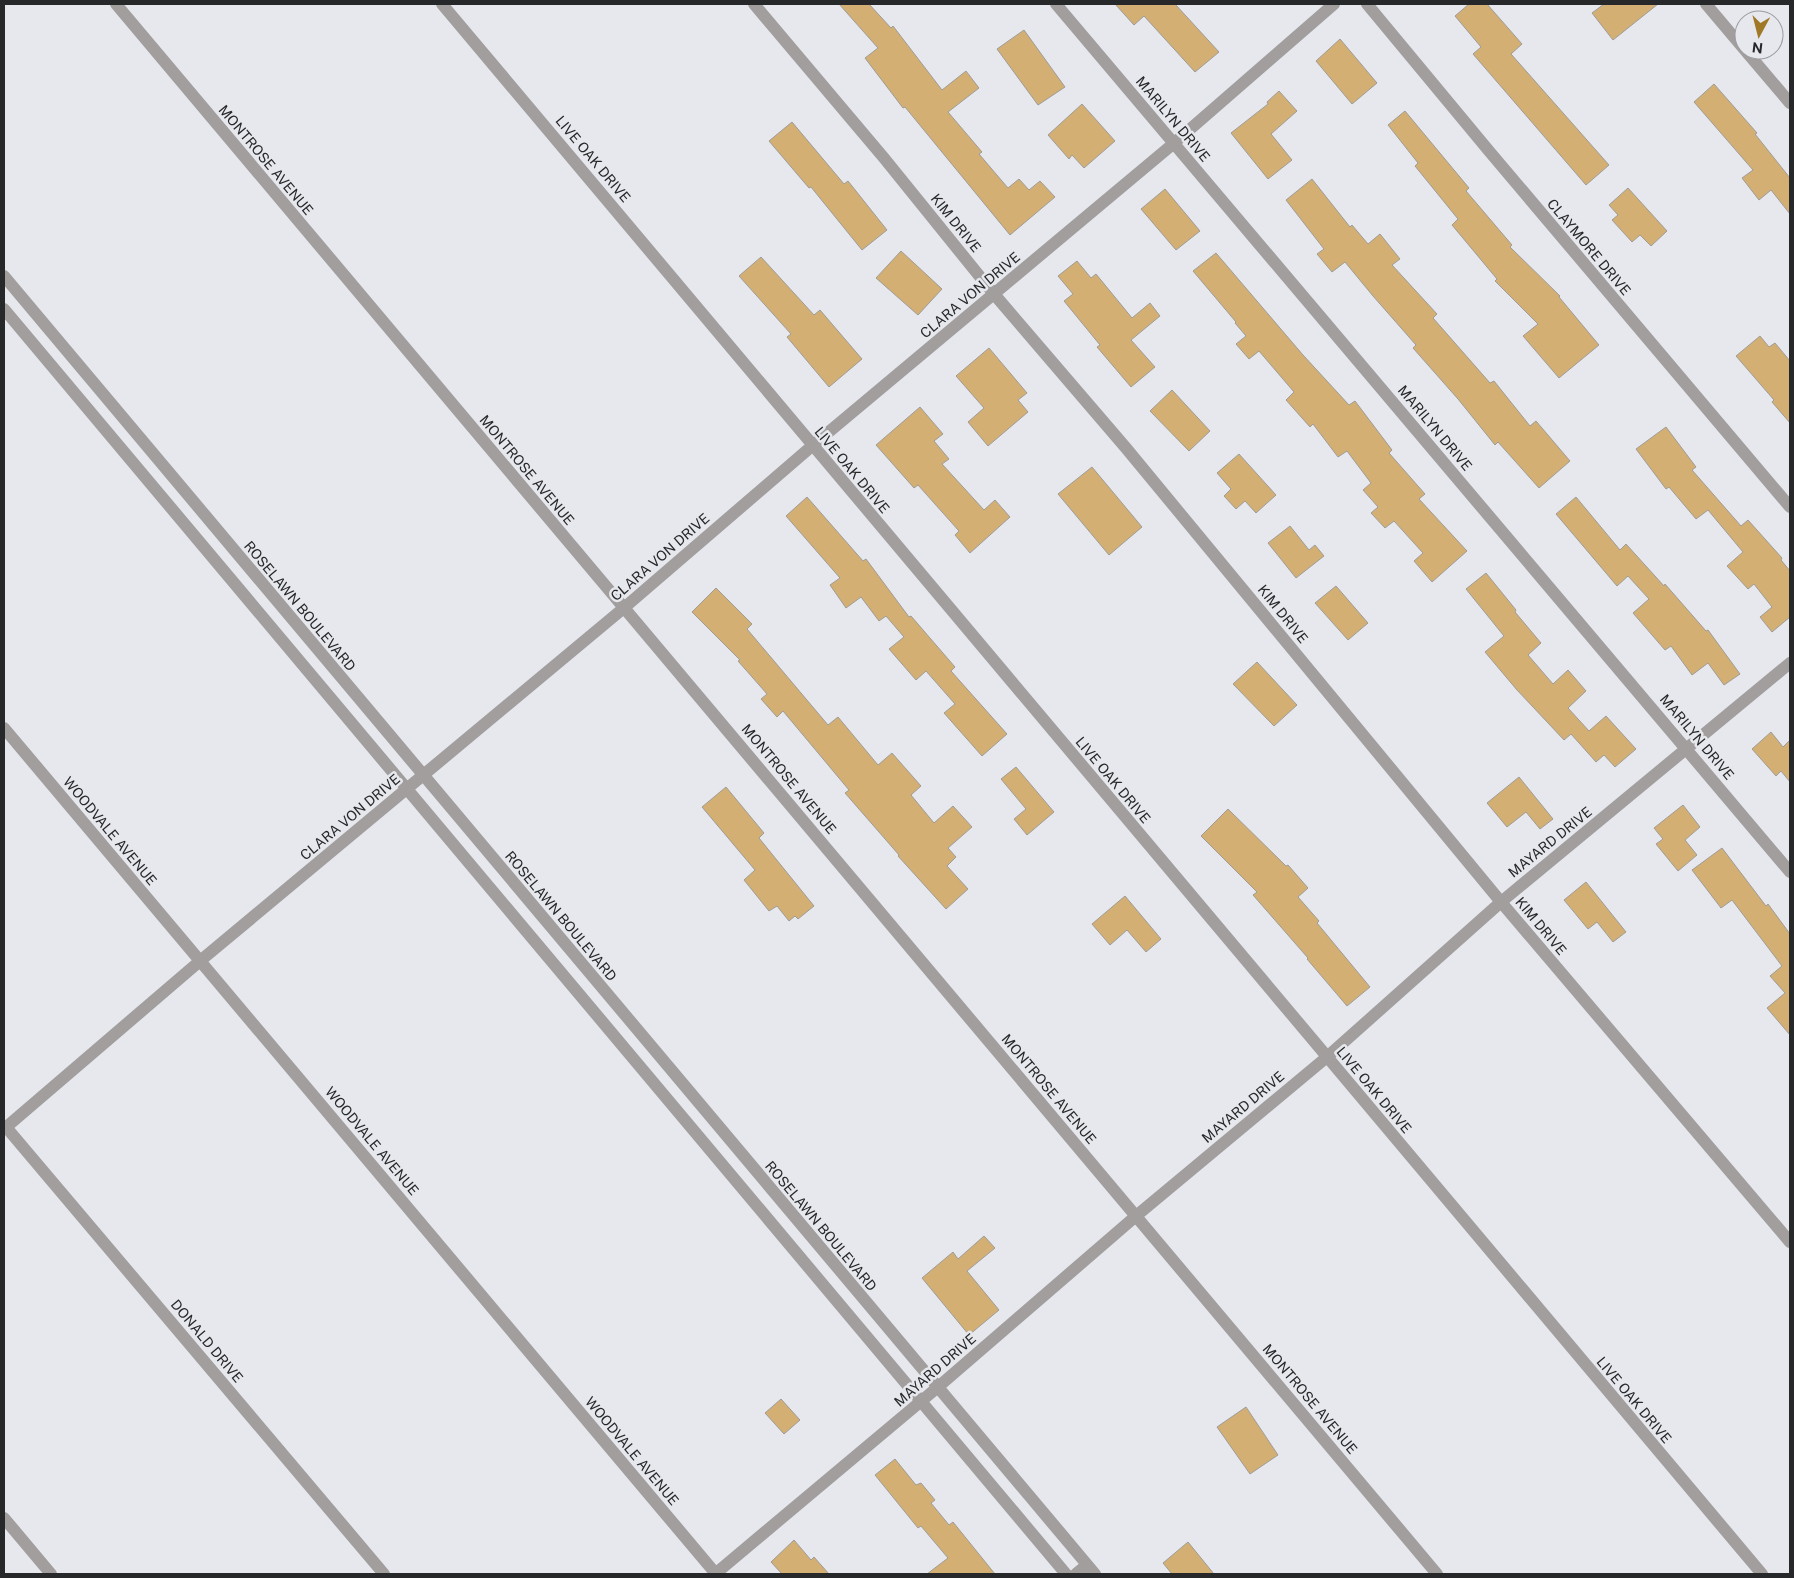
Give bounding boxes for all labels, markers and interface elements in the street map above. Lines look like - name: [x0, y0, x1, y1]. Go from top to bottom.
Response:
- north arrow: [1734, 10, 1784, 60]
- text: N: [1751, 39, 1764, 57]
- street label: MARILYN DRIVE: [1133, 73, 1213, 165]
- street label: MONTROSE AVENUE: [216, 102, 316, 218]
- street label: LIVE OAK DRIVE: [552, 113, 634, 205]
- street label: KIM DRIVE: [928, 191, 984, 255]
- street label: CLAYMORE DRIVE: [1544, 196, 1634, 298]
- street label: CLARA VON DRIVE: [917, 249, 1023, 341]
- street label: MARILYN DRIVE: [1395, 382, 1475, 474]
- street label: MONTROSE AVENUE: [477, 412, 577, 528]
- street label: LIVE OAK DRIVE: [811, 424, 893, 516]
- street label: CLARA VON DRIVE: [608, 510, 712, 604]
- street label: ROSELAWN BOULEVARD: [241, 538, 359, 674]
- street label: KIM DRIVE: [1255, 582, 1311, 646]
- street label: MARILYN DRIVE: [1657, 691, 1737, 783]
- street label: MONTROSE AVENUE: [739, 721, 839, 837]
- street label: LIVE OAK DRIVE: [1072, 734, 1154, 826]
- street label: CLARA VON DRIVE: [297, 771, 403, 863]
- street label: WOODVALE AVENUE: [60, 774, 160, 888]
- street label: MAYARD DRIVE: [1505, 804, 1595, 880]
- street label: ROSELAWN BOULEVARD: [502, 848, 620, 984]
- street label: KIM DRIVE: [1512, 894, 1570, 958]
- street label: MONTROSE AVENUE: [999, 1031, 1099, 1147]
- street label: LIVE OAK DRIVE: [1333, 1044, 1415, 1136]
- street label: MAYARD DRIVE: [1199, 1068, 1287, 1146]
- street label: WOODVALE AVENUE: [322, 1084, 422, 1198]
- street label: ROSELAWN BOULEVARD: [762, 1158, 880, 1294]
- street label: DONALD DRIVE: [168, 1296, 246, 1386]
- street label: MAYARD DRIVE: [891, 1330, 979, 1410]
- street label: MONTROSE AVENUE: [1260, 1341, 1360, 1457]
- street label: LIVE OAK DRIVE: [1593, 1354, 1675, 1446]
- street label: WOODVALE AVENUE: [582, 1394, 682, 1508]

